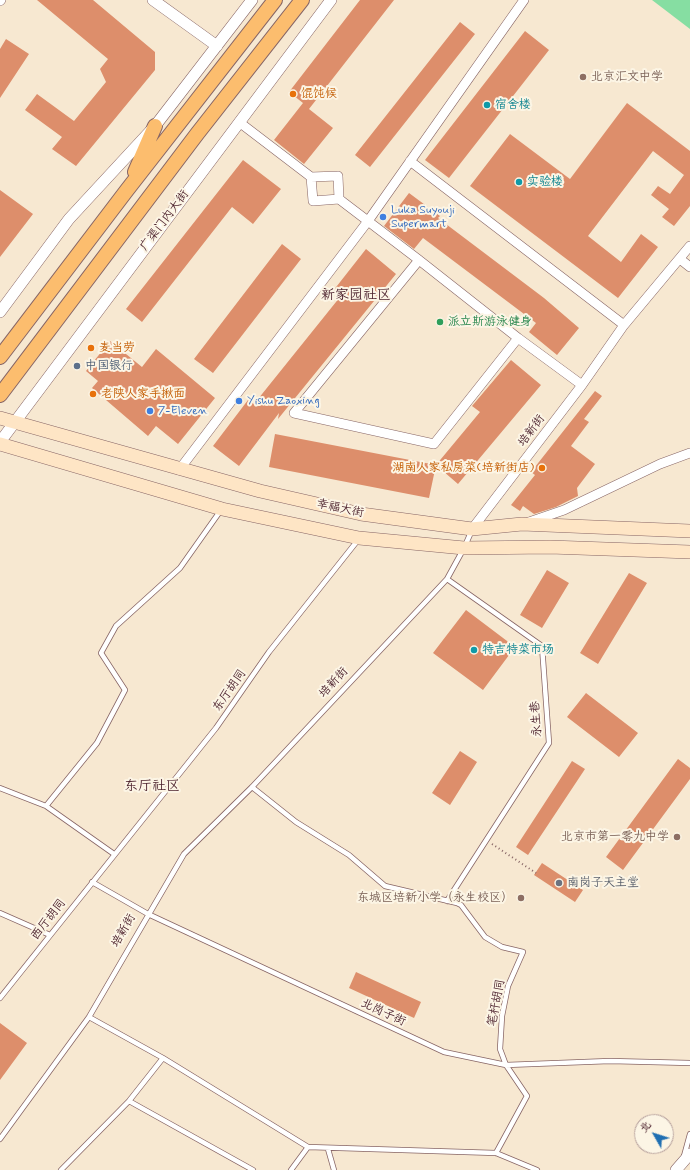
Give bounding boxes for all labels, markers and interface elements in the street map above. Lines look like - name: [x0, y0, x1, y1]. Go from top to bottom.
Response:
- place label: 北京汇文中学: [591, 70, 663, 84]
- marker: 北京汇文中学: [578, 72, 588, 82]
- place label: 馄饨候: [301, 87, 337, 101]
- marker: 馄饨候: [288, 89, 298, 99]
- place label: 宿舍楼: [495, 98, 531, 112]
- marker: 宿舍楼: [482, 100, 492, 110]
- place label: 实验楼: [527, 175, 563, 189]
- marker: 实验楼: [514, 177, 524, 187]
- street label: 广渠门内大街: [138, 188, 192, 254]
- place label: Luka Suyouji Supermart: [391, 203, 455, 231]
- marker: Luka Suyouji Supermart: [378, 212, 388, 222]
- district label: 新家园社区: [321, 288, 391, 304]
- place label: 派立斯游泳健身: [448, 315, 532, 329]
- marker: 派立斯游泳健身: [435, 317, 445, 327]
- place label: 麦当劳: [99, 341, 135, 355]
- marker: 麦当劳: [86, 343, 96, 353]
- place label: 中国银行: [85, 359, 133, 373]
- marker: 中国银行: [72, 361, 82, 371]
- place label: 老陕人家手揪面: [101, 387, 185, 401]
- marker: 老陕人家手揪面: [88, 389, 98, 399]
- place label: Yishu Zaoxing: [247, 394, 320, 408]
- marker: Yishu Zaoxing: [234, 396, 244, 406]
- place label: 7-Eleven: [158, 404, 207, 418]
- marker: 7-Eleven: [145, 406, 155, 416]
- street label: 培新街: [515, 412, 549, 450]
- place label: 湖南人家私房菜(培新街店): [393, 461, 534, 475]
- marker: 湖南人家私房菜(培新街店): [537, 463, 547, 473]
- street label: 幸福大街: [315, 497, 365, 521]
- place label: 特吉特菜市场: [482, 643, 554, 657]
- marker: 特吉特菜市场: [469, 645, 479, 655]
- street label: 培新街: [316, 665, 352, 701]
- street label: 东厅胡同: [210, 667, 250, 715]
- street label: 永生巷: [529, 701, 545, 737]
- district label: 东厅社区: [124, 779, 180, 795]
- place label: 北京市第一零九中学: [561, 830, 669, 844]
- marker: 北京市第一零九中学: [672, 832, 682, 842]
- place label: 南岗子天主堂: [567, 876, 639, 890]
- marker: 南岗子天主堂: [554, 878, 564, 888]
- place label: 东城区培新小学（永生校区）: [357, 891, 513, 905]
- marker: 东城区培新小学（永生校区）: [516, 893, 526, 903]
- street label: 西厅胡同: [29, 897, 69, 943]
- street label: 培新街: [109, 912, 139, 950]
- street label: 笔杆胡同: [485, 978, 509, 1028]
- street label: 北岗子街: [358, 996, 408, 1030]
- north arrow: [634, 1114, 674, 1154]
- text: 北: [637, 1118, 654, 1136]

